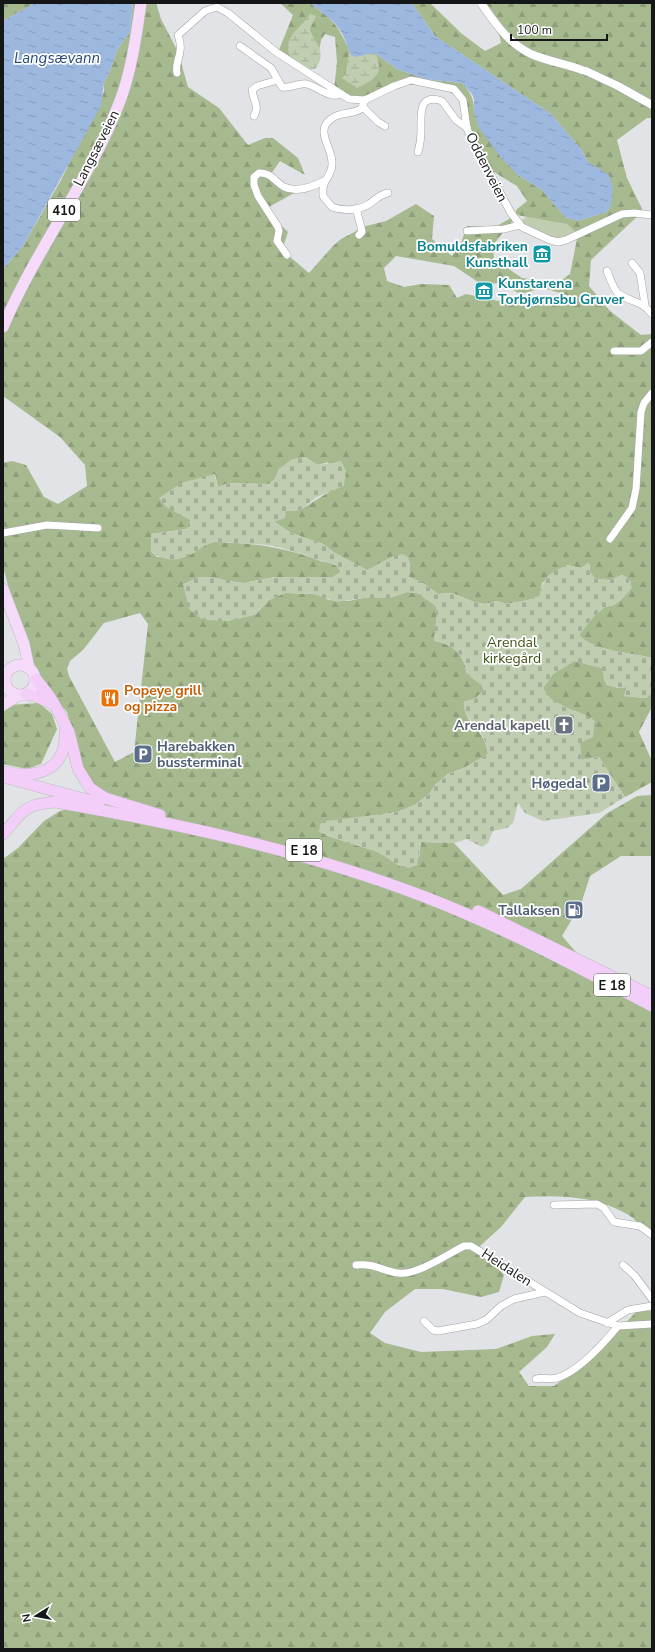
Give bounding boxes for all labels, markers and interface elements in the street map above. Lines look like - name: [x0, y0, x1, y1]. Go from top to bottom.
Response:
- scale bar: [511, 16, 607, 42]
- text: 100 m: [517, 22, 552, 38]
- water label: Langsævann: [14, 48, 100, 68]
- street label: Langsæveien: [69, 107, 124, 190]
- street label: Oddenveien: [461, 129, 512, 205]
- road number: 410: [48, 199, 80, 221]
- place label: Bomuldsfabriken Kunsthall: [417, 237, 529, 272]
- museum icon: Bomuldsfabriken Kunsthall: [531, 243, 553, 265]
- place label: Kunstarena Torbjørnsbu Gruver: [498, 274, 625, 309]
- museum icon: Kunstarena Torbjørnsbu Gruver: [473, 280, 495, 302]
- park label: Arendal kirkegård: [483, 633, 541, 668]
- place label: Popeye grill og pizza: [124, 681, 202, 716]
- restaurant icon: Popeye grill og pizza: [99, 687, 121, 709]
- church icon: Arendal kapell: [553, 714, 575, 736]
- place label: Arendal kapell: [454, 716, 551, 735]
- place label: Harebakken bussterminal: [157, 737, 242, 772]
- parking icon: Harebakken bussterminal: [132, 743, 154, 765]
- parking icon: Høgedal: [590, 772, 612, 794]
- place label: Høgedal: [532, 774, 588, 793]
- road number: E 18: [286, 839, 322, 861]
- fuel station icon: Tallaksen: [563, 899, 585, 921]
- place label: Tallaksen: [498, 901, 560, 920]
- road number: E 18: [594, 974, 630, 996]
- street label: Heidalen: [478, 1244, 536, 1291]
- north arrow: [16, 1596, 56, 1636]
- text: N: [19, 1612, 35, 1623]

